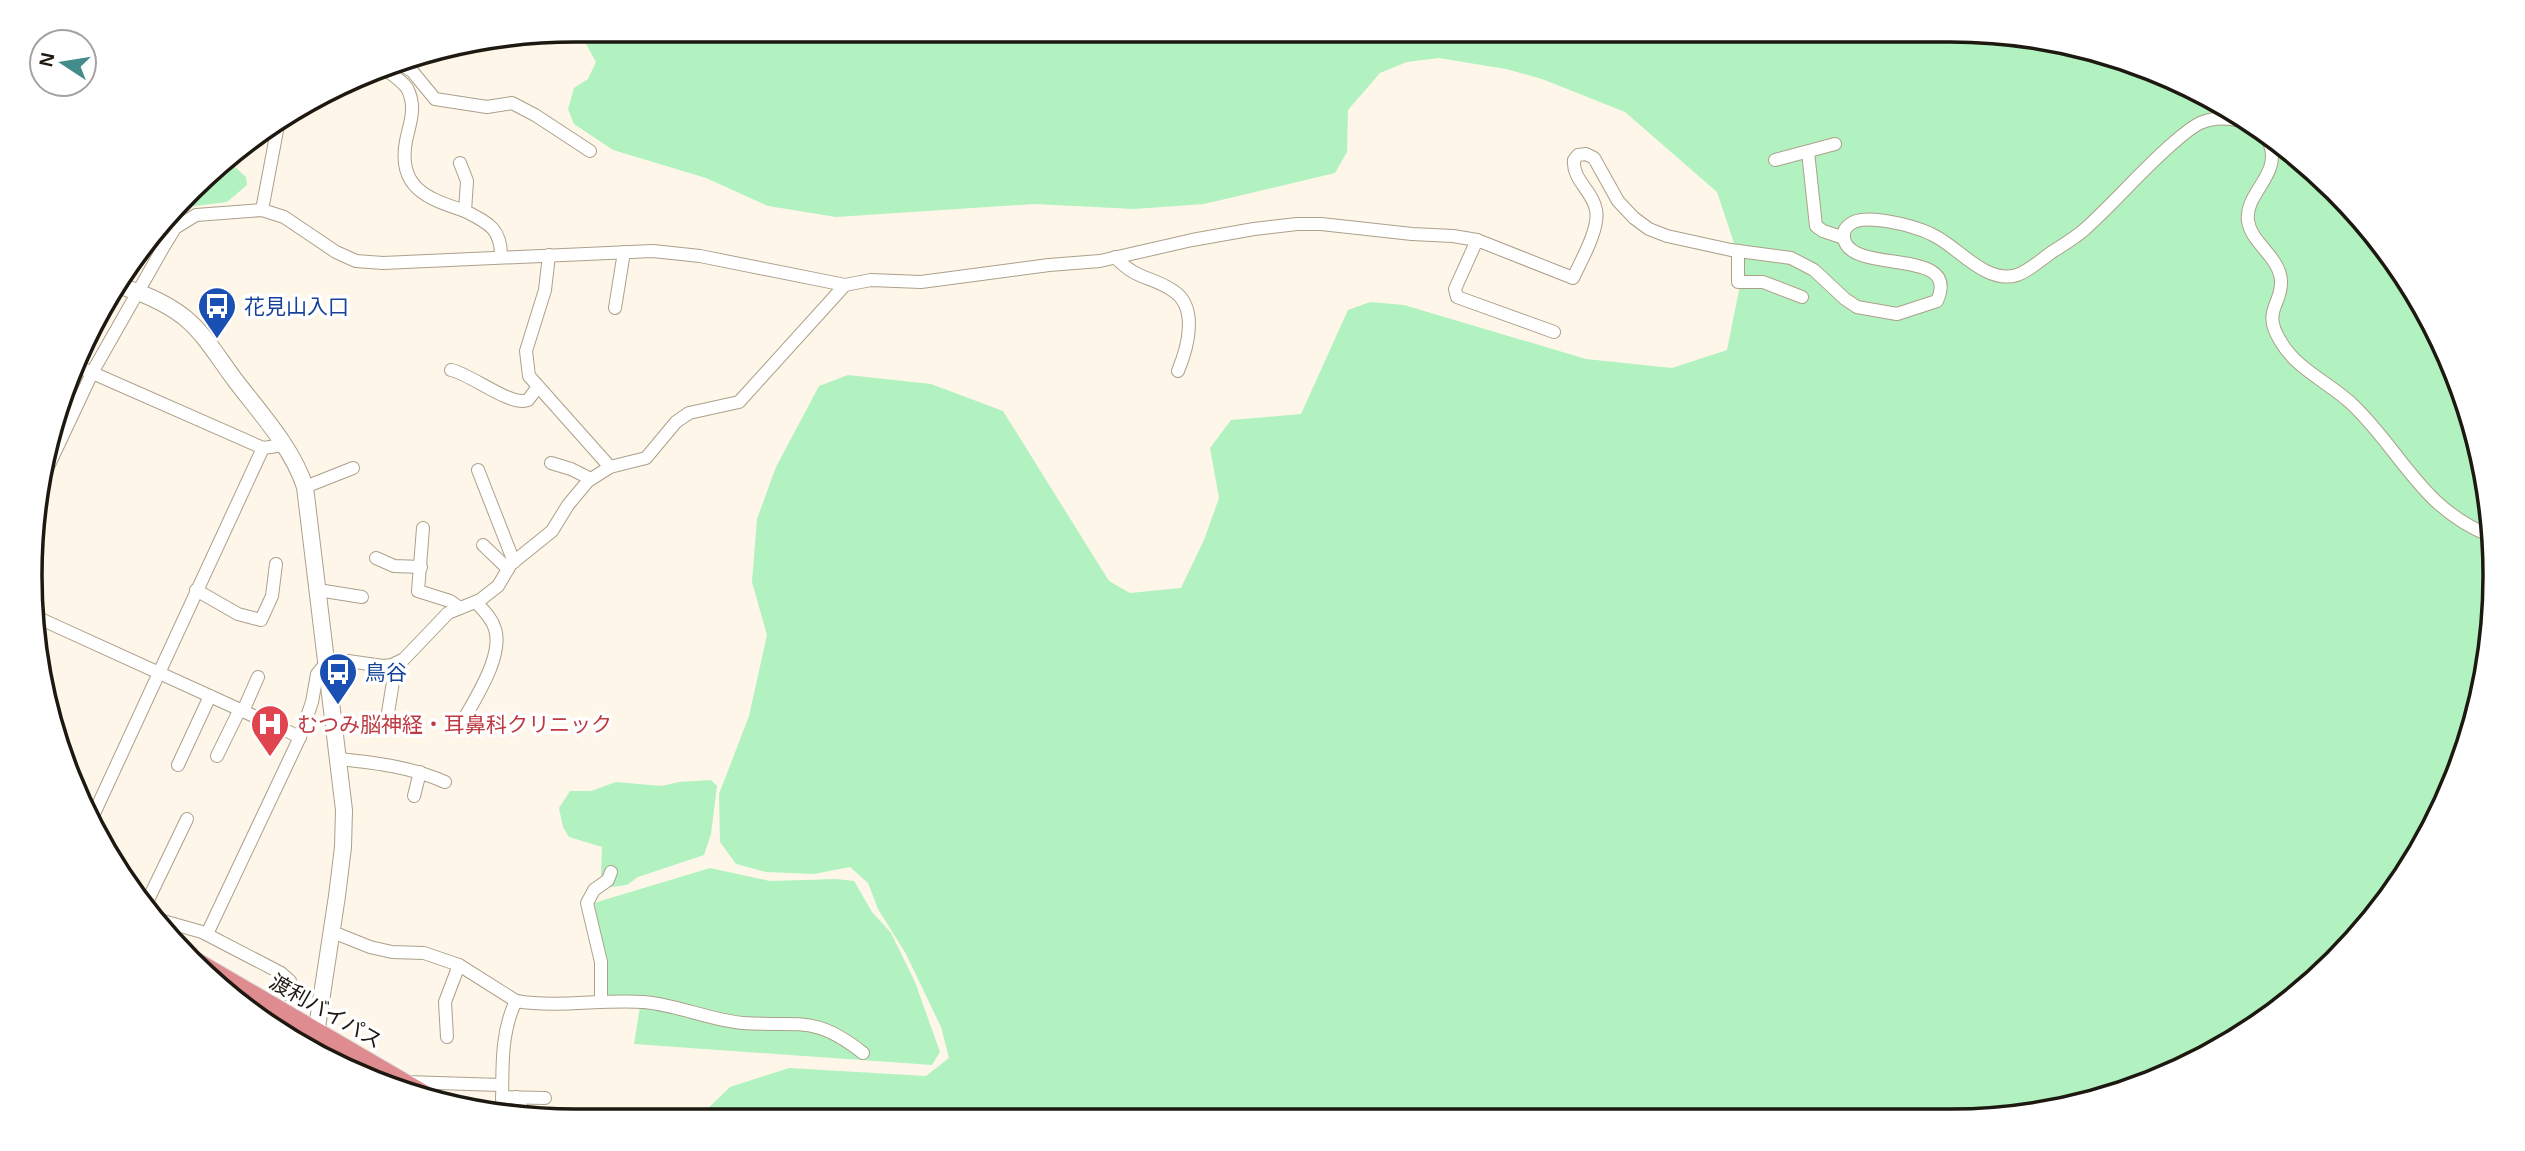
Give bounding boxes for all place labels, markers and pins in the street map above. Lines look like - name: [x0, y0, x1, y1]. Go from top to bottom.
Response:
- bus stop icon: 花見山入口: [196, 285, 238, 340]
- place label: 花見山入口: [244, 295, 349, 318]
- bus stop icon: 鳥谷: [317, 651, 359, 706]
- place label: 鳥谷: [365, 661, 407, 684]
- hospital icon: むつみ脳神経・耳鼻科クリニック: [249, 703, 291, 758]
- place label: むつみ脳神経・耳鼻科クリニック: [297, 713, 612, 736]

